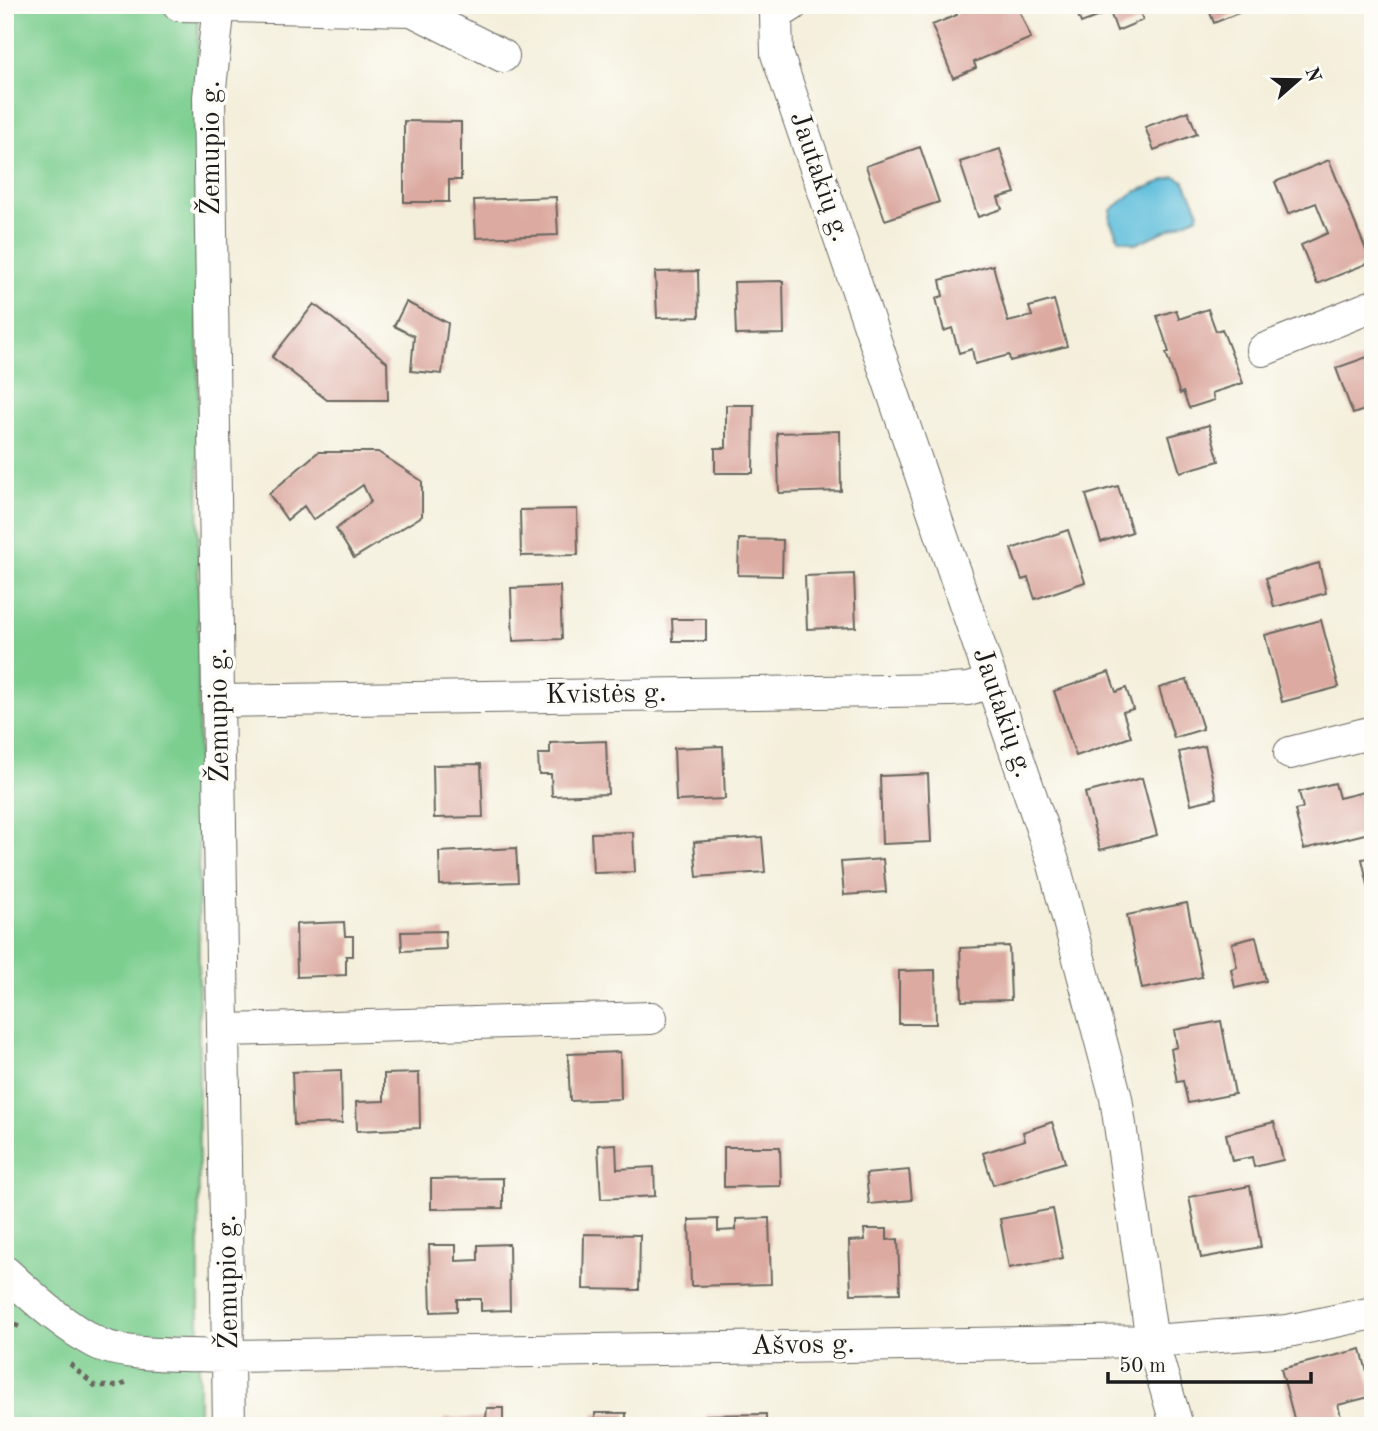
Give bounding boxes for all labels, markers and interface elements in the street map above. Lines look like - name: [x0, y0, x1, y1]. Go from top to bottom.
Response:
- north arrow: [1262, 46, 1332, 116]
- text: N: [1300, 65, 1323, 86]
- street label: Žemupio g.: [193, 80, 226, 216]
- street label: Jautakių g.: [784, 108, 854, 246]
- street label: Jautakių g.: [967, 644, 1037, 782]
- street label: Žemupio g.: [200, 647, 235, 783]
- street label: Kvistės g.: [545, 680, 667, 710]
- street label: Žemupio g.: [209, 1214, 244, 1350]
- street label: Ašvos g.: [751, 1331, 855, 1361]
- scale bar: [1108, 1340, 1312, 1384]
- text: 50 m: [1119, 1356, 1166, 1377]

